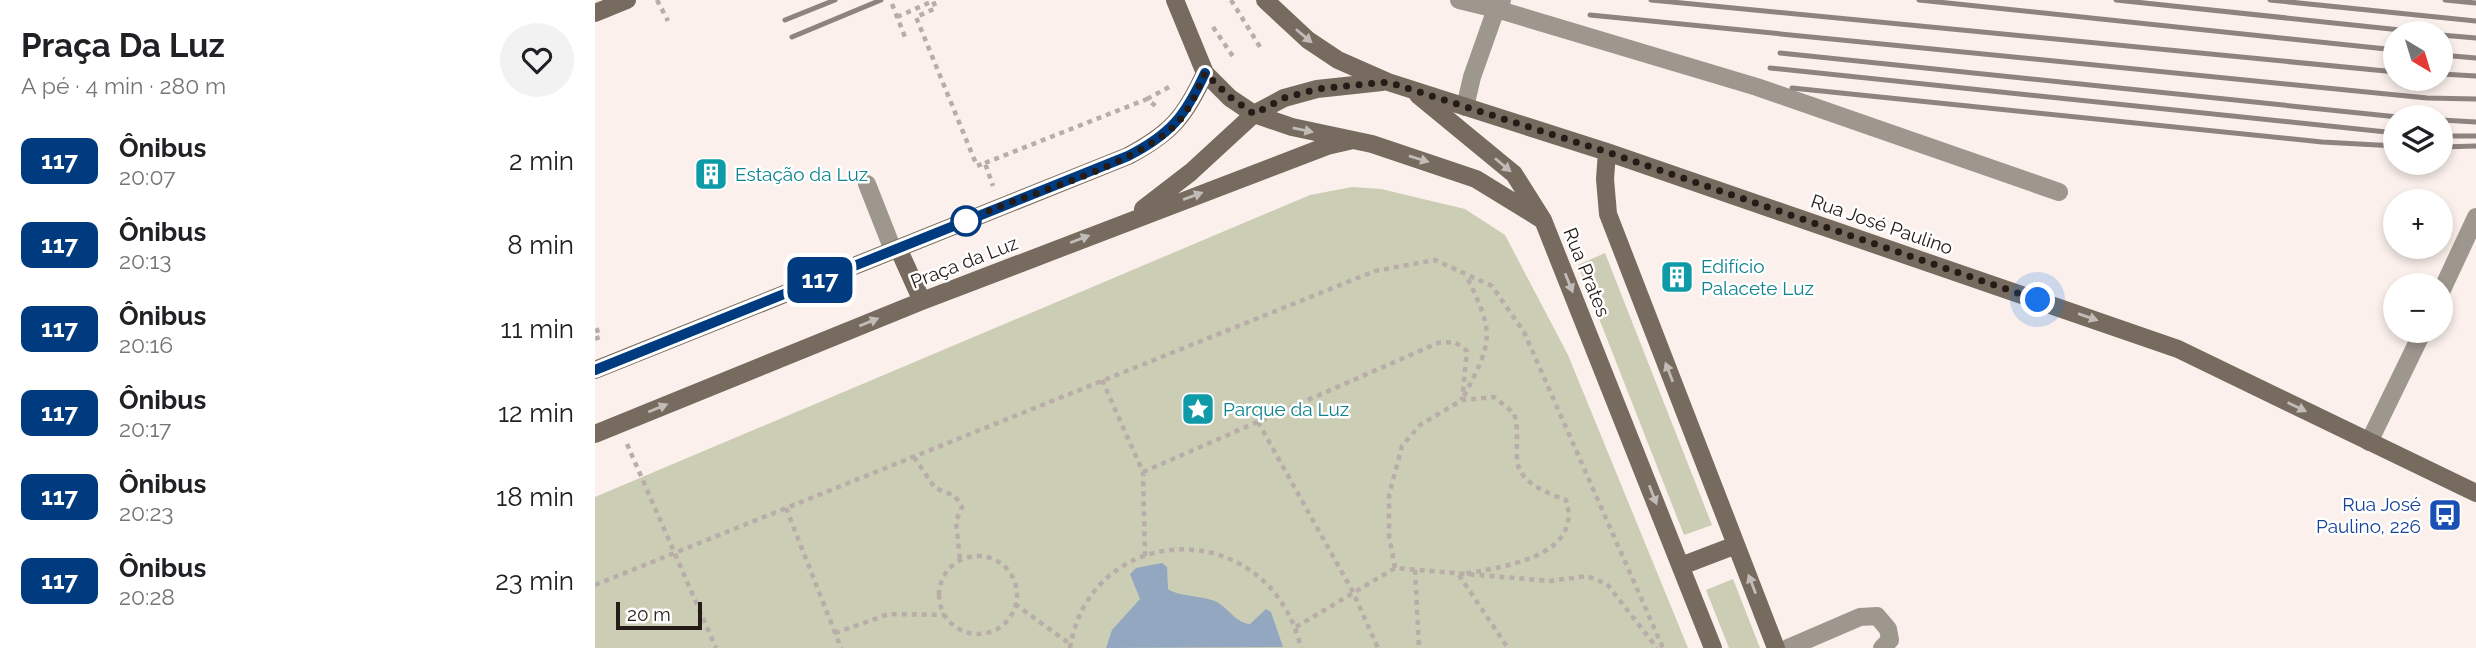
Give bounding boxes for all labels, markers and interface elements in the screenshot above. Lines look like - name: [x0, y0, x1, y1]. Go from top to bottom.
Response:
- north arrow: [2383, 21, 2453, 91]
- map controls: [2383, 21, 2453, 343]
- button: heart: [500, 23, 574, 97]
- text: Praça Da Luz: [21, 26, 225, 65]
- one-way arrow: [1295, 28, 1312, 43]
- text: A pé · 4 min · 280 m: [21, 72, 226, 99]
- button: layers: [2383, 105, 2453, 175]
- one-way arrow: [1292, 124, 1314, 135]
- text: Ônibus: [119, 133, 206, 163]
- text: 117: [41, 146, 78, 175]
- text: 2 min: [509, 146, 574, 176]
- one-way arrow: [1409, 154, 1430, 164]
- building icon: Estação da Luz: [692, 155, 730, 193]
- one-way arrow: [1495, 157, 1512, 172]
- text: 20:07: [119, 163, 176, 190]
- place label: Estação da Luz: [735, 163, 868, 185]
- street label: Rua José Paulino: [1808, 189, 1956, 259]
- button: +: [2383, 189, 2453, 259]
- one-way arrow: [1183, 190, 1204, 201]
- unlabelled marker: [951, 206, 981, 236]
- text: Ônibus: [119, 217, 206, 247]
- street label: Rua Prates: [1559, 224, 1615, 320]
- text: 117: [41, 230, 78, 259]
- text: 8 min: [507, 230, 574, 260]
- street label: Praça da Luz: [907, 231, 1021, 293]
- one-way arrow: [1070, 233, 1091, 244]
- text: 20:13: [119, 247, 172, 274]
- place label: Edifício Palacete Luz: [1701, 255, 1814, 299]
- line badge: 117: [780, 257, 860, 303]
- building icon: Edifício Palacete Luz: [1658, 258, 1696, 296]
- text: 117: [801, 265, 839, 294]
- one-way arrow: [1564, 273, 1575, 294]
- button: −: [2383, 273, 2453, 343]
- your location: [2020, 282, 2055, 317]
- text: Ônibus: [119, 301, 206, 331]
- one-way arrow: [2078, 312, 2099, 323]
- text: 117: [41, 314, 78, 343]
- text: 11 min: [500, 314, 574, 344]
- one-way arrow: [859, 317, 880, 328]
- text: 20:16: [119, 331, 173, 358]
- one-way arrow: [1663, 362, 1674, 383]
- text: Ônibus: [119, 385, 206, 415]
- place icon: Parque da Luz: [1179, 390, 1217, 428]
- text: 117: [41, 398, 78, 427]
- text: 12 min: [498, 398, 574, 428]
- place label: Parque da Luz: [1223, 398, 1349, 420]
- one-way arrow: [2287, 401, 2307, 413]
- one-way arrow: [648, 402, 669, 413]
- text: 20:17: [119, 415, 171, 442]
- text: Ônibus: [119, 469, 206, 499]
- text: 117: [41, 482, 78, 511]
- text: 18 min: [496, 482, 574, 512]
- one-way arrow: [1648, 484, 1659, 505]
- place label: Rua José Paulino, 226: [2316, 493, 2421, 537]
- bus stop icon: Rua José Paulino, 226: [2426, 496, 2464, 534]
- text: 20:23: [119, 499, 174, 526]
- text: Ônibus: [119, 553, 206, 583]
- text: 117: [41, 566, 78, 595]
- text: 23 min: [495, 566, 574, 596]
- one-way arrow: [1746, 574, 1757, 595]
- text: 20:28: [119, 583, 175, 610]
- scale bar: [616, 599, 702, 631]
- text: 20 m: [627, 603, 671, 625]

